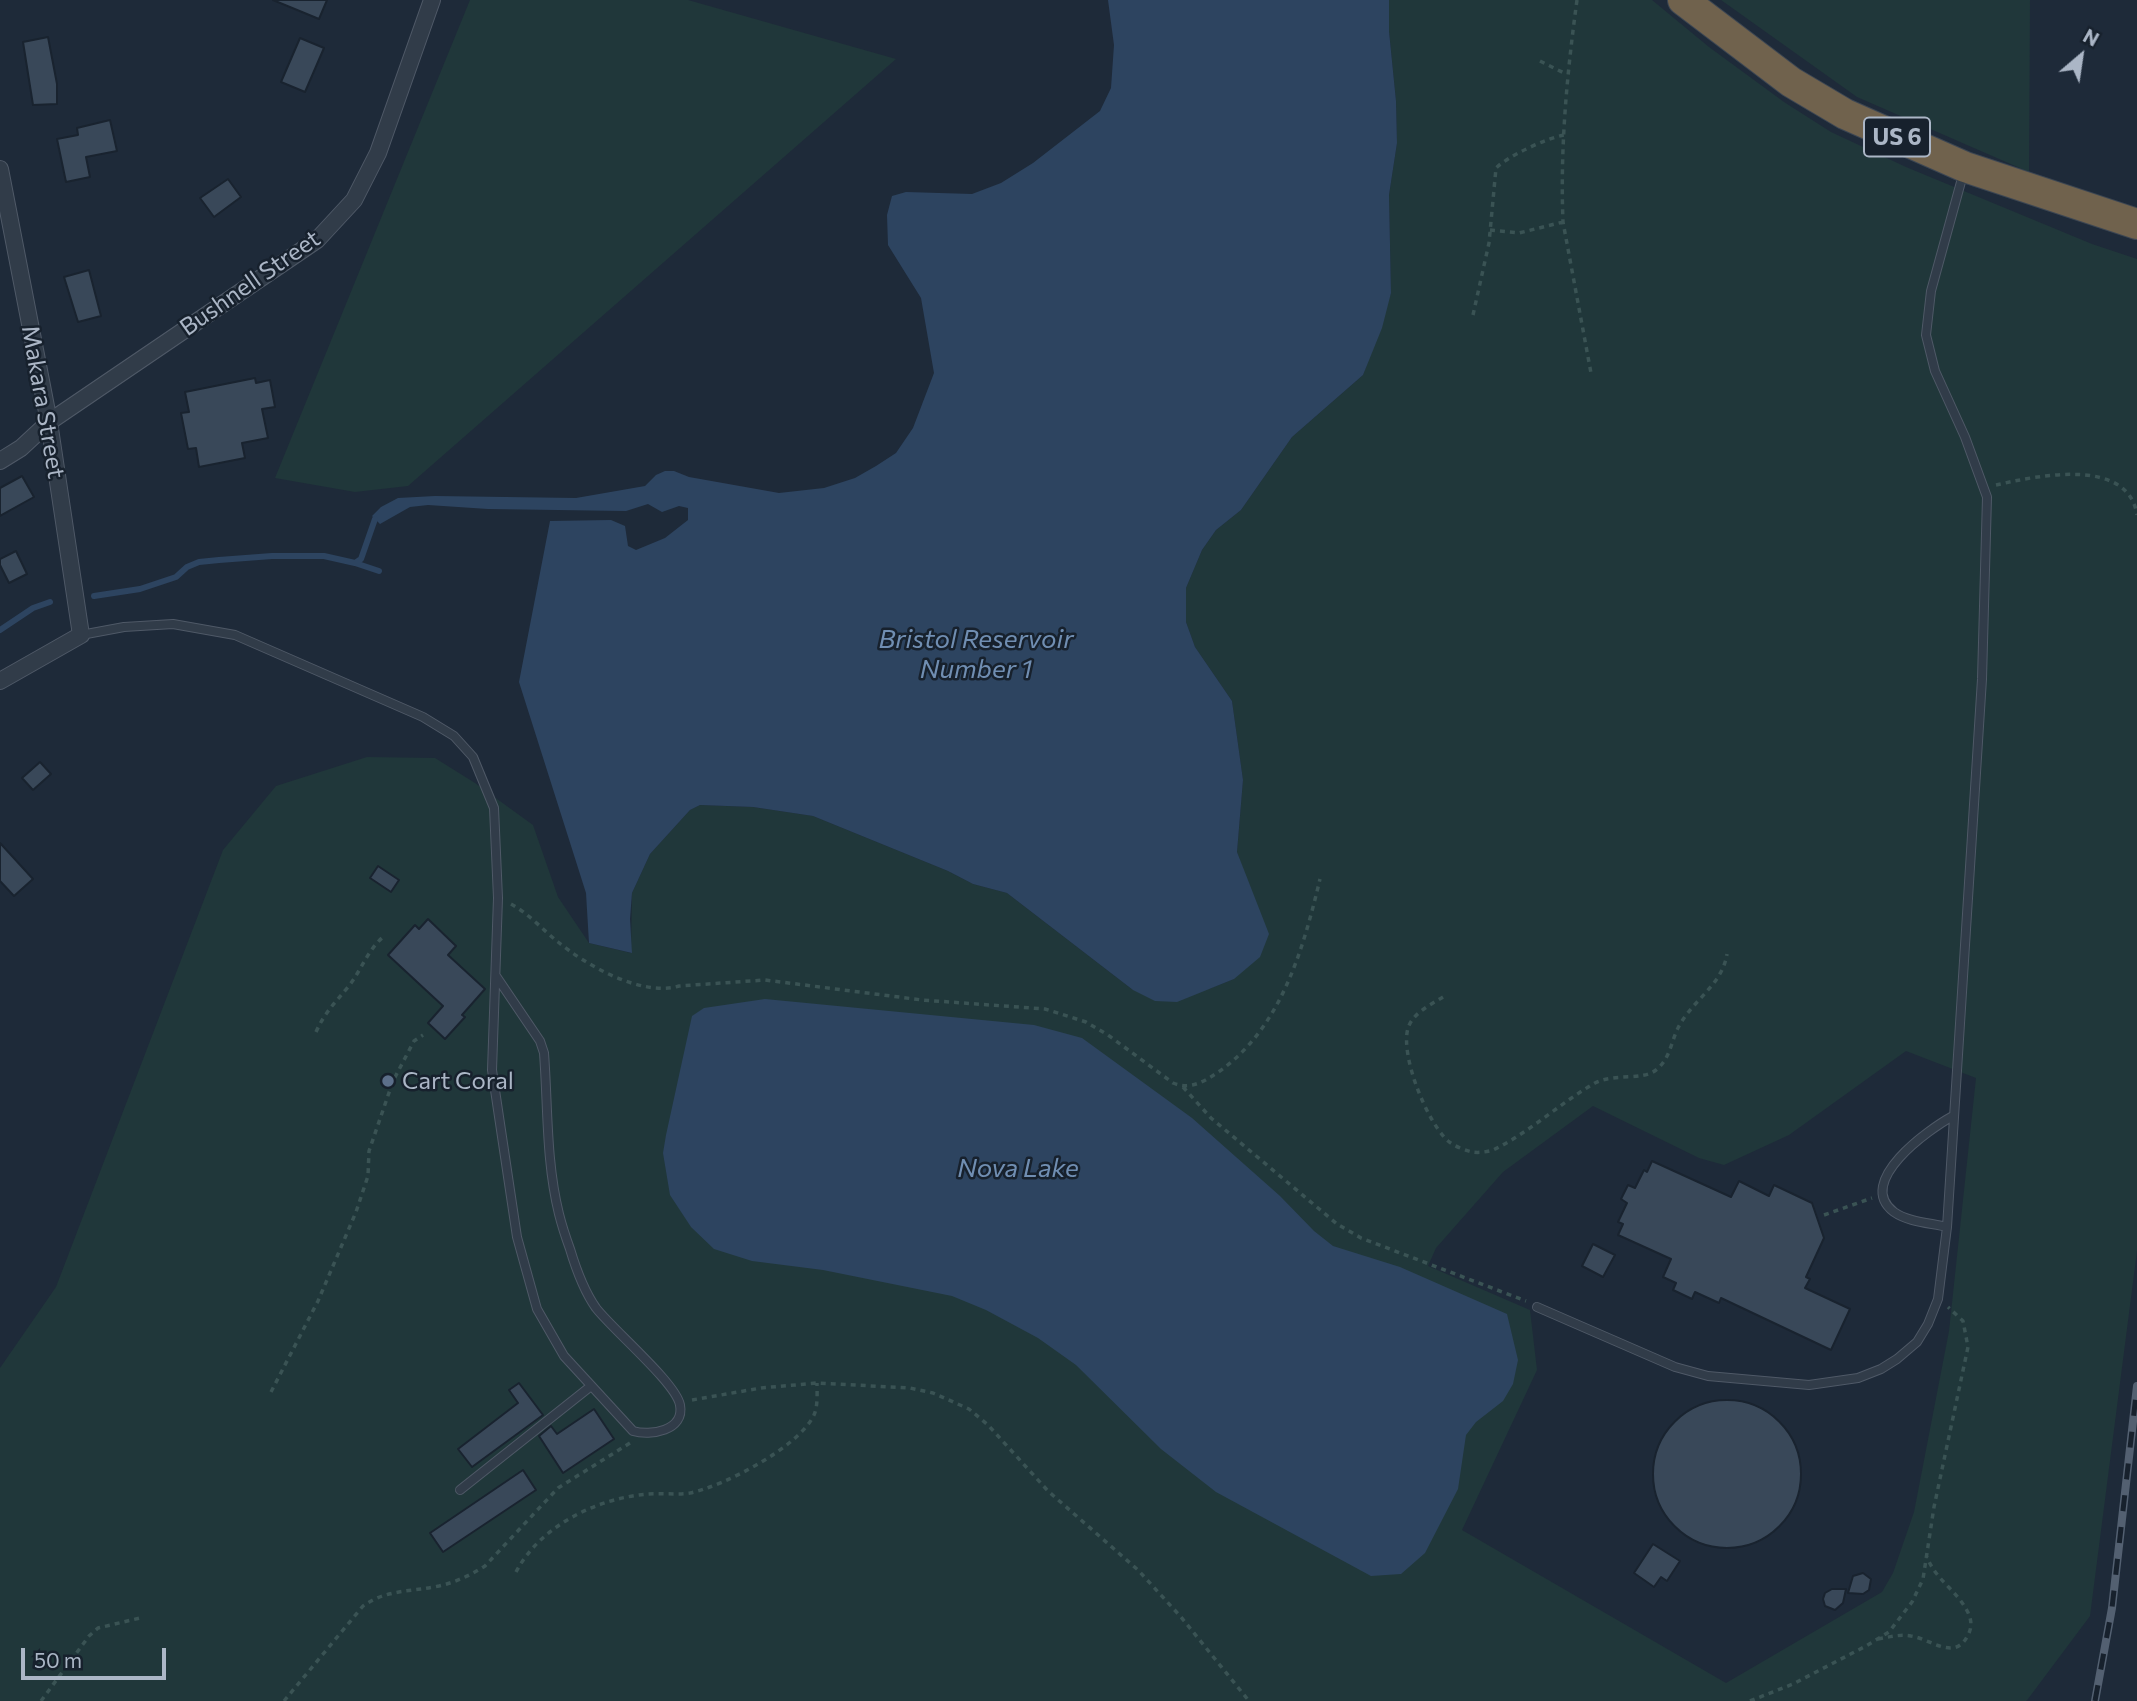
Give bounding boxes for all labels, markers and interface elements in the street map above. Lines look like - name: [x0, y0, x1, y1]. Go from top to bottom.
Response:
- north arrow: [2046, 21, 2116, 91]
- text: N: [2080, 24, 2103, 51]
- road number: US 6: [1864, 118, 1930, 156]
- street label: Bushnell Street: [174, 224, 326, 342]
- street label: Makara Street: [15, 323, 71, 481]
- water label: Bristol Reservoir Number 1: [878, 623, 1074, 684]
- place label: Cart Coral: [402, 1067, 514, 1095]
- marker: Cart Coral: [380, 1073, 396, 1089]
- water label: Nova Lake: [957, 1152, 1079, 1184]
- scale bar: [24, 1634, 170, 1678]
- text: 50 m: [34, 1647, 82, 1672]

